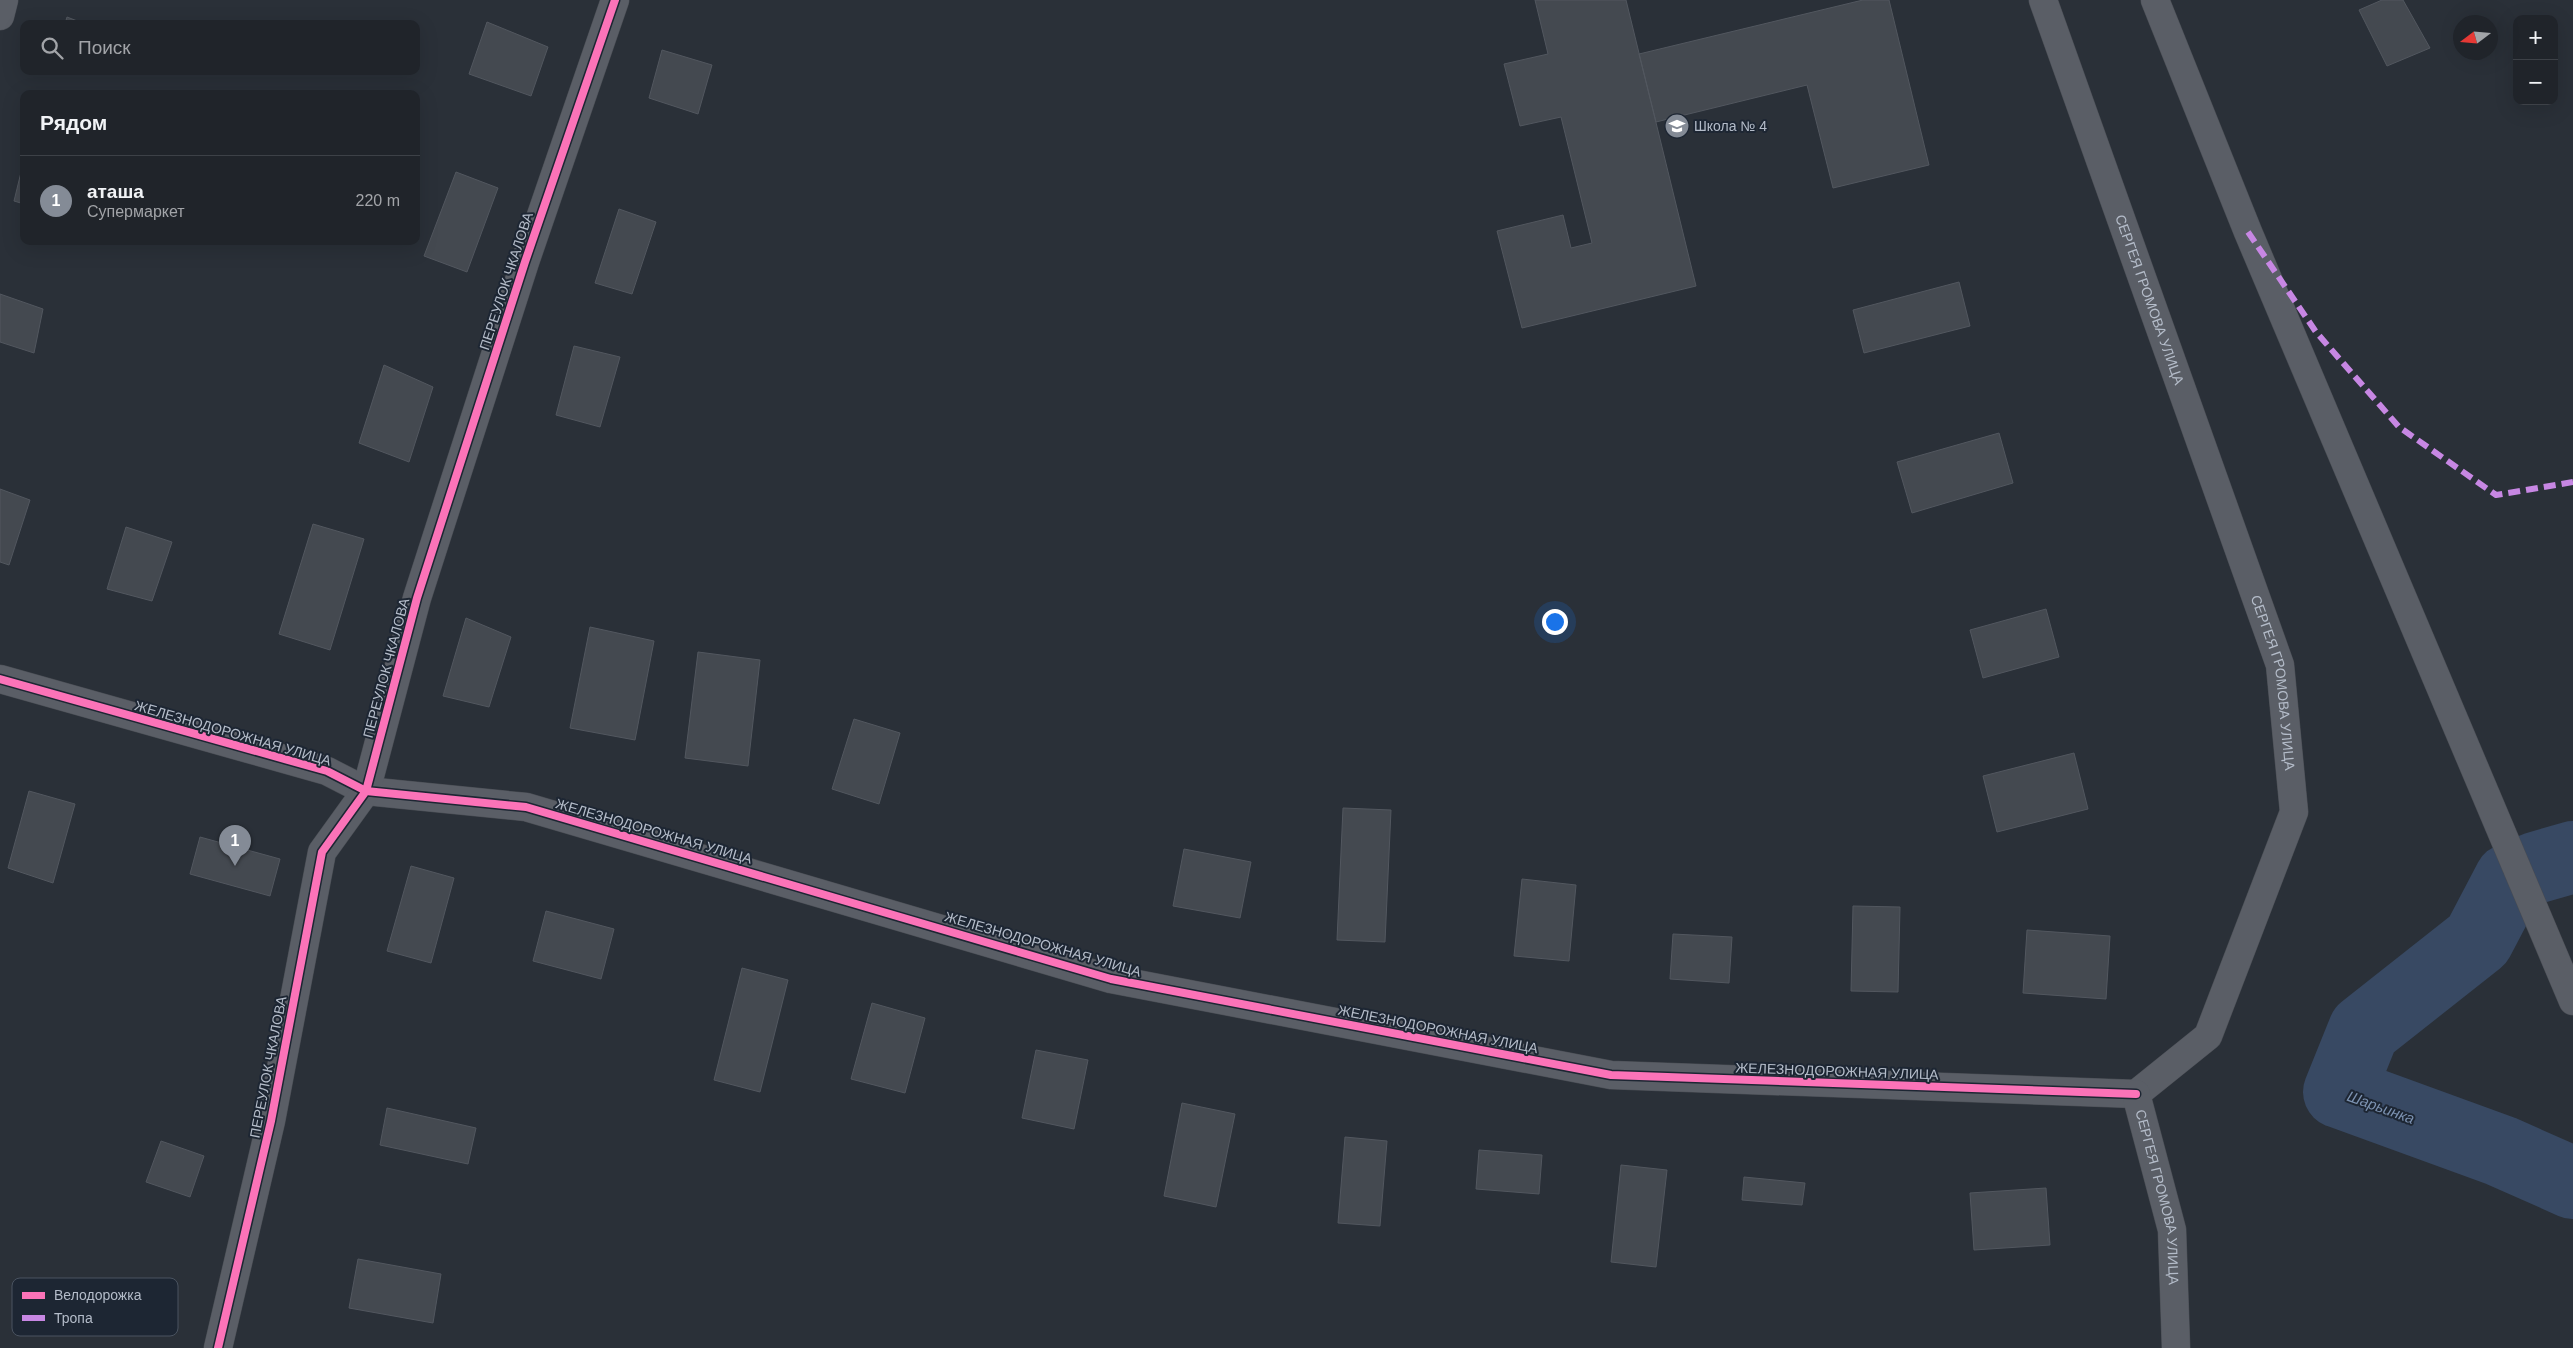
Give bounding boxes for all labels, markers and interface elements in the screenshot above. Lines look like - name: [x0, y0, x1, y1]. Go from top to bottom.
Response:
- north arrow: [2453, 15, 2498, 60]
- map controls: [2513, 15, 2558, 105]
- button: +: [2513, 15, 2558, 60]
- search box: [20, 20, 420, 75]
- icon: search: [38, 34, 66, 62]
- text: Поиск: [78, 37, 131, 58]
- button: −: [2513, 60, 2558, 105]
- text: Рядом: [40, 111, 107, 134]
- school or university icon: Школа № 4: [1664, 113, 1690, 139]
- place label: Школа № 4: [1694, 118, 1767, 134]
- text: аташа: [87, 181, 144, 202]
- text: 1: [52, 192, 60, 209]
- text: 220 m: [356, 192, 400, 209]
- text: Супермаркет: [87, 203, 185, 220]
- street label: ПЕРЕУЛОК ЧКАЛОВА: [476, 209, 536, 352]
- street label: СЕРГЕЯ ГРОМОВА УЛИЦА: [2112, 212, 2188, 387]
- street label: СЕРГЕЯ ГРОМОВА УЛИЦА: [2248, 593, 2298, 772]
- street label: ПЕРЕУЛОК ЧКАЛОВА: [360, 596, 413, 740]
- your location: [1542, 609, 1568, 635]
- street label: ЖЕЛЕЗНОДОРОЖНАЯ УЛИЦА: [133, 697, 334, 769]
- street label: ЖЕЛЕЗНОДОРОЖНАЯ УЛИЦА: [554, 795, 755, 867]
- pin: 1: [219, 825, 251, 866]
- street label: ЖЕЛЕЗНОДОРОЖНАЯ УЛИЦА: [943, 908, 1144, 980]
- street label: ПЕРЕУЛОК ЧКАЛОВА: [246, 994, 290, 1139]
- street label: ЖЕЛЕЗНОДОРОЖНАЯ УЛИЦА: [1337, 1002, 1540, 1056]
- street label: ЖЕЛЕЗНОДОРОЖНАЯ УЛИЦА: [1735, 1059, 1940, 1083]
- water label: Шарьинка: [2345, 1087, 2417, 1127]
- street label: СЕРГЕЯ ГРОМОВА УЛИЦА: [2132, 1108, 2182, 1286]
- legend: [12, 1278, 178, 1336]
- text: Велодорожка: [54, 1287, 142, 1303]
- text: Тропа: [54, 1310, 93, 1326]

